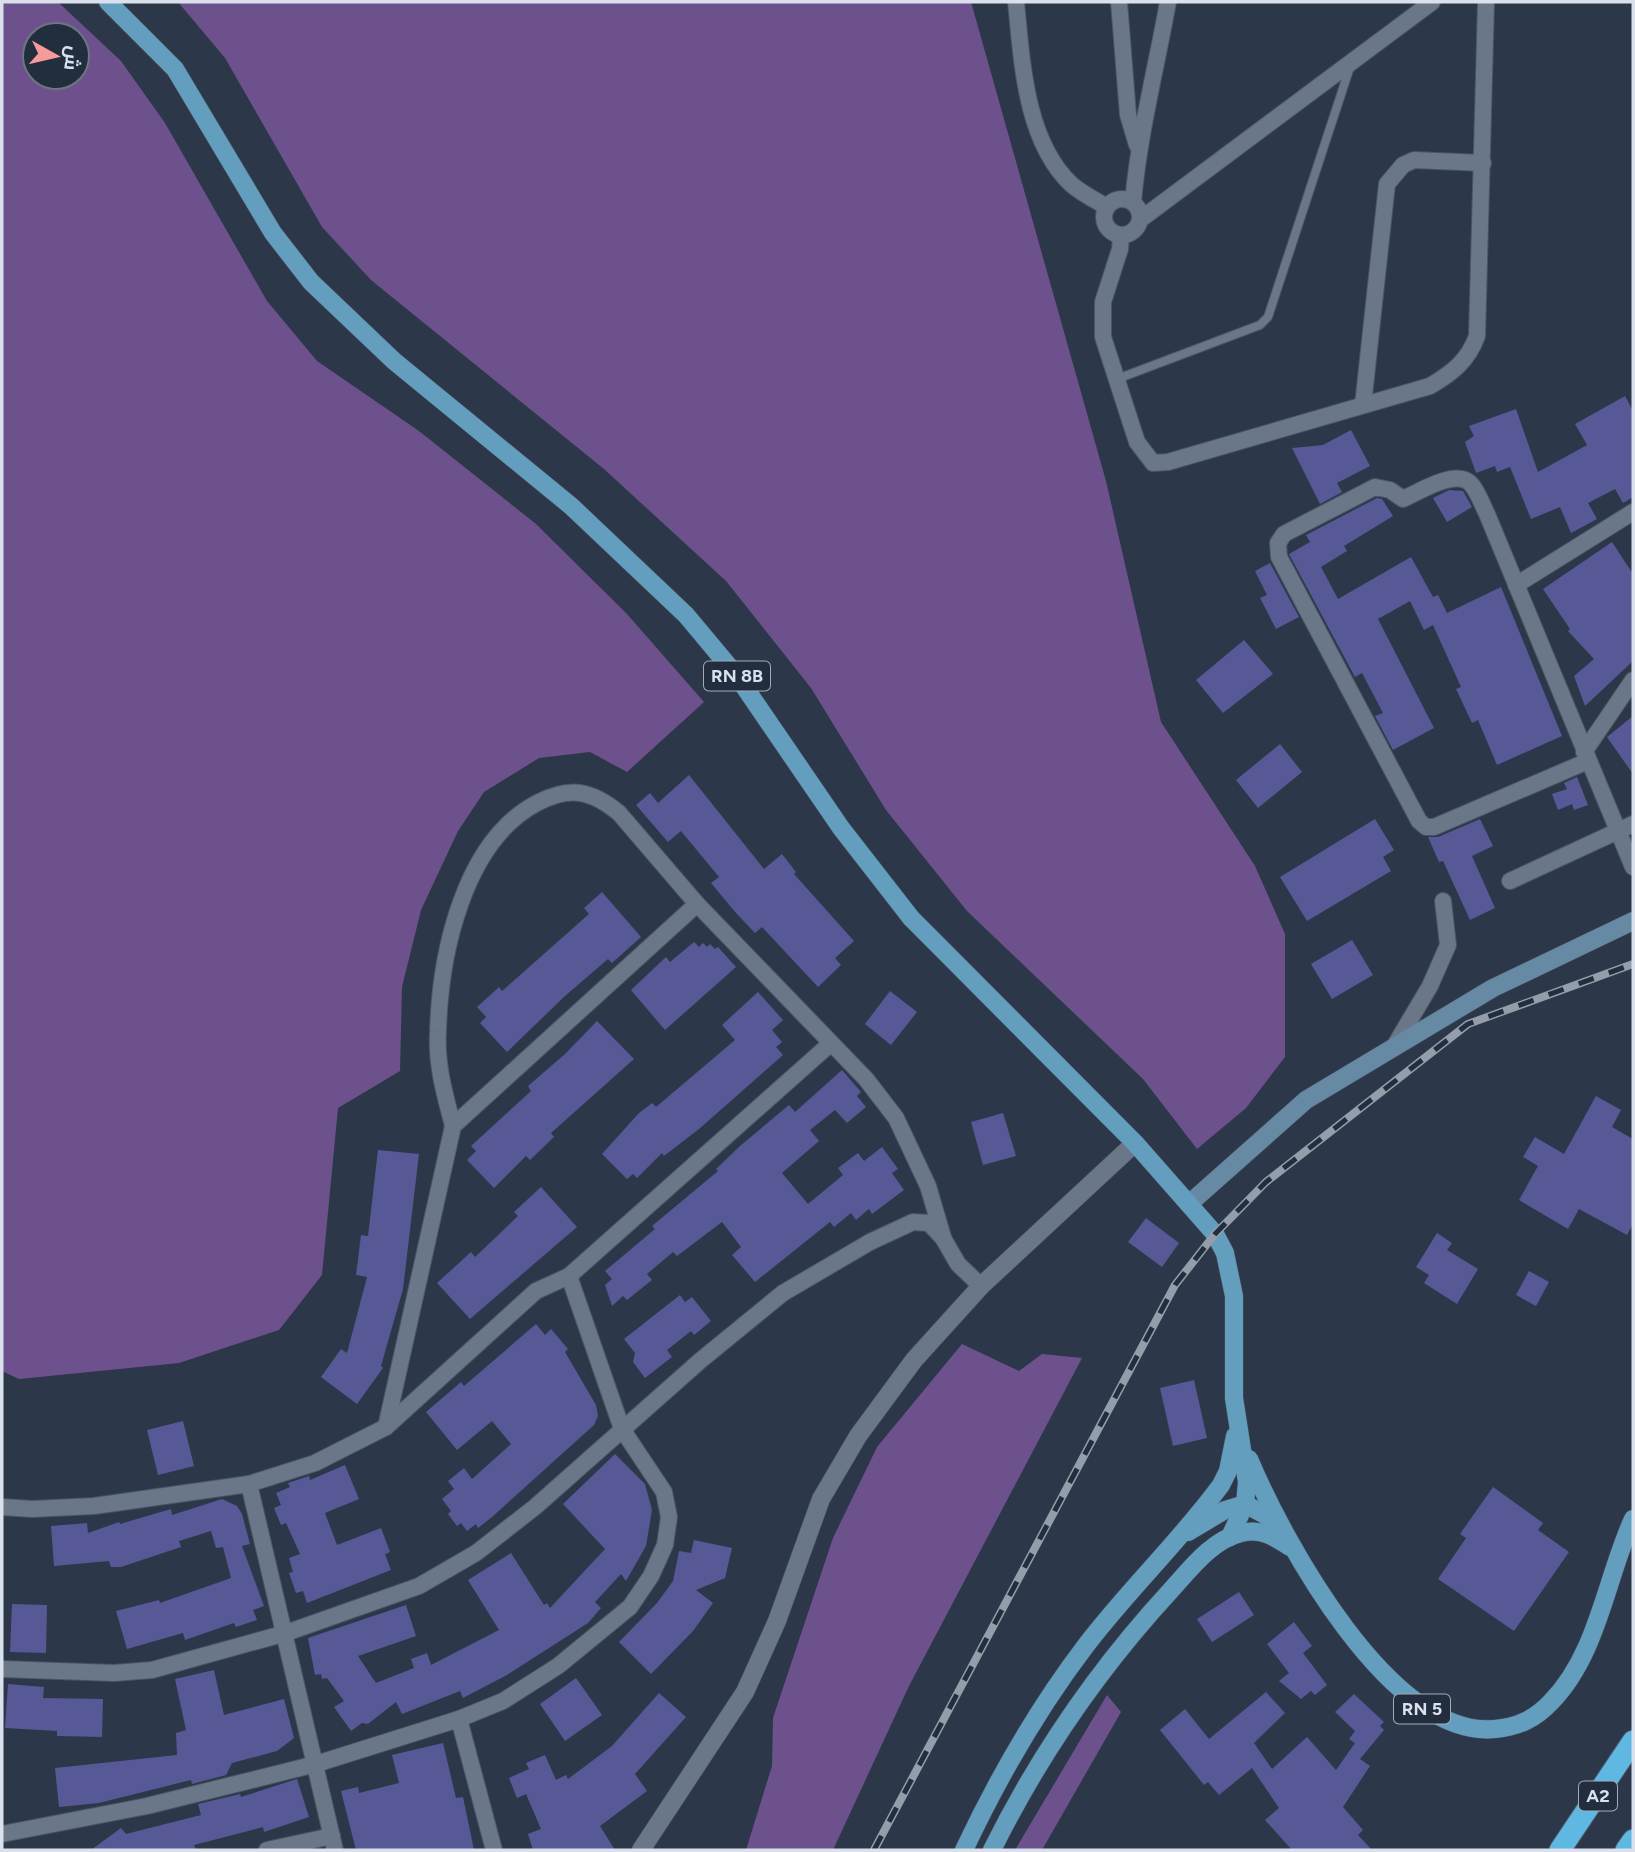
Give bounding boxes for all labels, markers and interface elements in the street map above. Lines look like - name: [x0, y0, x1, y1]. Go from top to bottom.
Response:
- north arrow: [21, 21, 91, 91]
- text: ش: [59, 45, 85, 72]
- road number: RN 8B: [704, 662, 770, 690]
- road number: RN 5: [1394, 1694, 1450, 1724]
- road number: A2: [1579, 1781, 1617, 1810]

